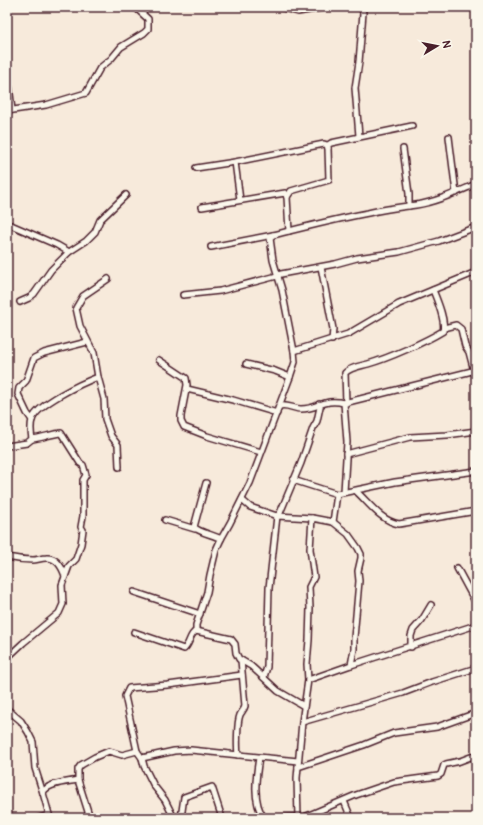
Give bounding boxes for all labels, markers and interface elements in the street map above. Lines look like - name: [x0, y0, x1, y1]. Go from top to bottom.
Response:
- north arrow: [417, 26, 457, 66]
- text: N: [439, 40, 454, 50]

